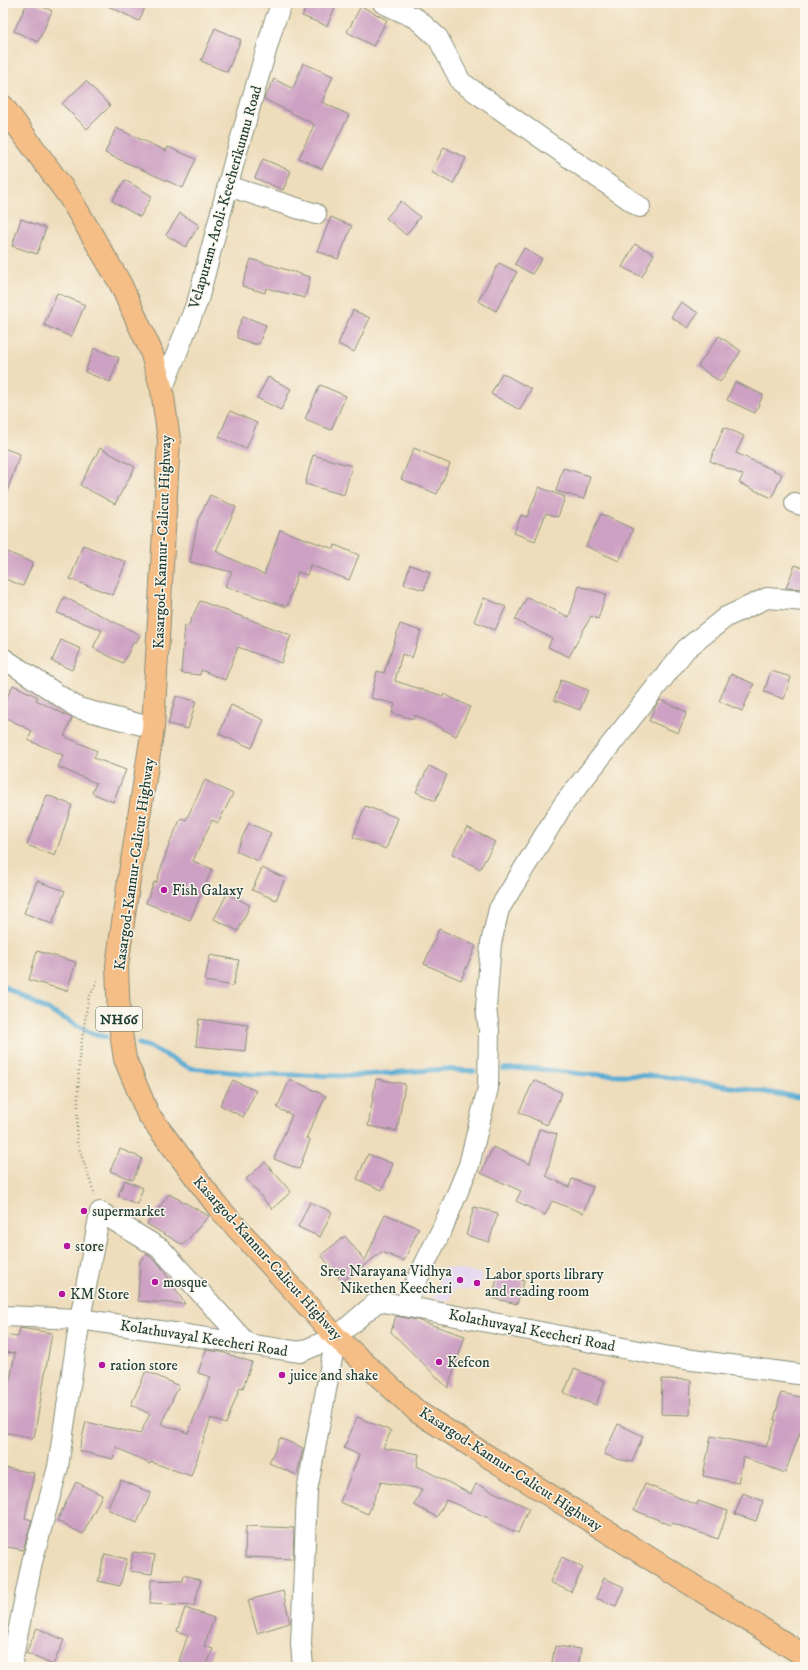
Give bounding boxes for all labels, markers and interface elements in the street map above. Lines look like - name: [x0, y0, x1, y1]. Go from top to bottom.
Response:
- street label: Velapuram-Aroli-Keecherikunnu Road: [184, 83, 267, 312]
- street label: Kasargod-Kannur-Calicut Highway: [149, 434, 176, 650]
- street label: Kasargod-Kannur-Calicut Highway: [110, 756, 159, 972]
- place label: Fish Galaxy: [172, 881, 244, 900]
- marker: Fish Galaxy: [159, 885, 169, 895]
- road number: NH66: [96, 1007, 142, 1031]
- street label: Kasargod-Kannur-Calicut Highway: [189, 1172, 347, 1345]
- place label: supermarket: [92, 1202, 165, 1221]
- marker: supermarket: [79, 1206, 89, 1216]
- place label: store: [75, 1237, 104, 1256]
- marker: store: [62, 1241, 72, 1251]
- place label: Sree Narayana Vidhya Nikethen Keecheri: [320, 1262, 453, 1298]
- place label: Labor sports library and reading room: [485, 1265, 605, 1301]
- place label: mosque: [163, 1273, 207, 1292]
- marker: Sree Narayana Vidhya Nikethen Keecheri: [455, 1275, 465, 1285]
- marker: mosque: [150, 1277, 160, 1287]
- marker: Labor sports library and reading room: [472, 1278, 482, 1288]
- place label: KM Store: [70, 1285, 129, 1304]
- marker: KM Store: [57, 1289, 67, 1299]
- street label: Kolathuvayal Keecheri Road: [447, 1305, 617, 1356]
- street label: Kolathuvayal Keecheri Road: [119, 1316, 290, 1361]
- place label: Kefcon: [447, 1353, 490, 1372]
- place label: ration store: [110, 1356, 178, 1375]
- marker: Kefcon: [434, 1357, 444, 1367]
- marker: ration store: [97, 1360, 107, 1370]
- place label: juice and shake: [288, 1366, 378, 1385]
- marker: juice and shake: [277, 1370, 287, 1380]
- street label: Kasargod-Kannur-Calicut Highway: [416, 1403, 607, 1536]

